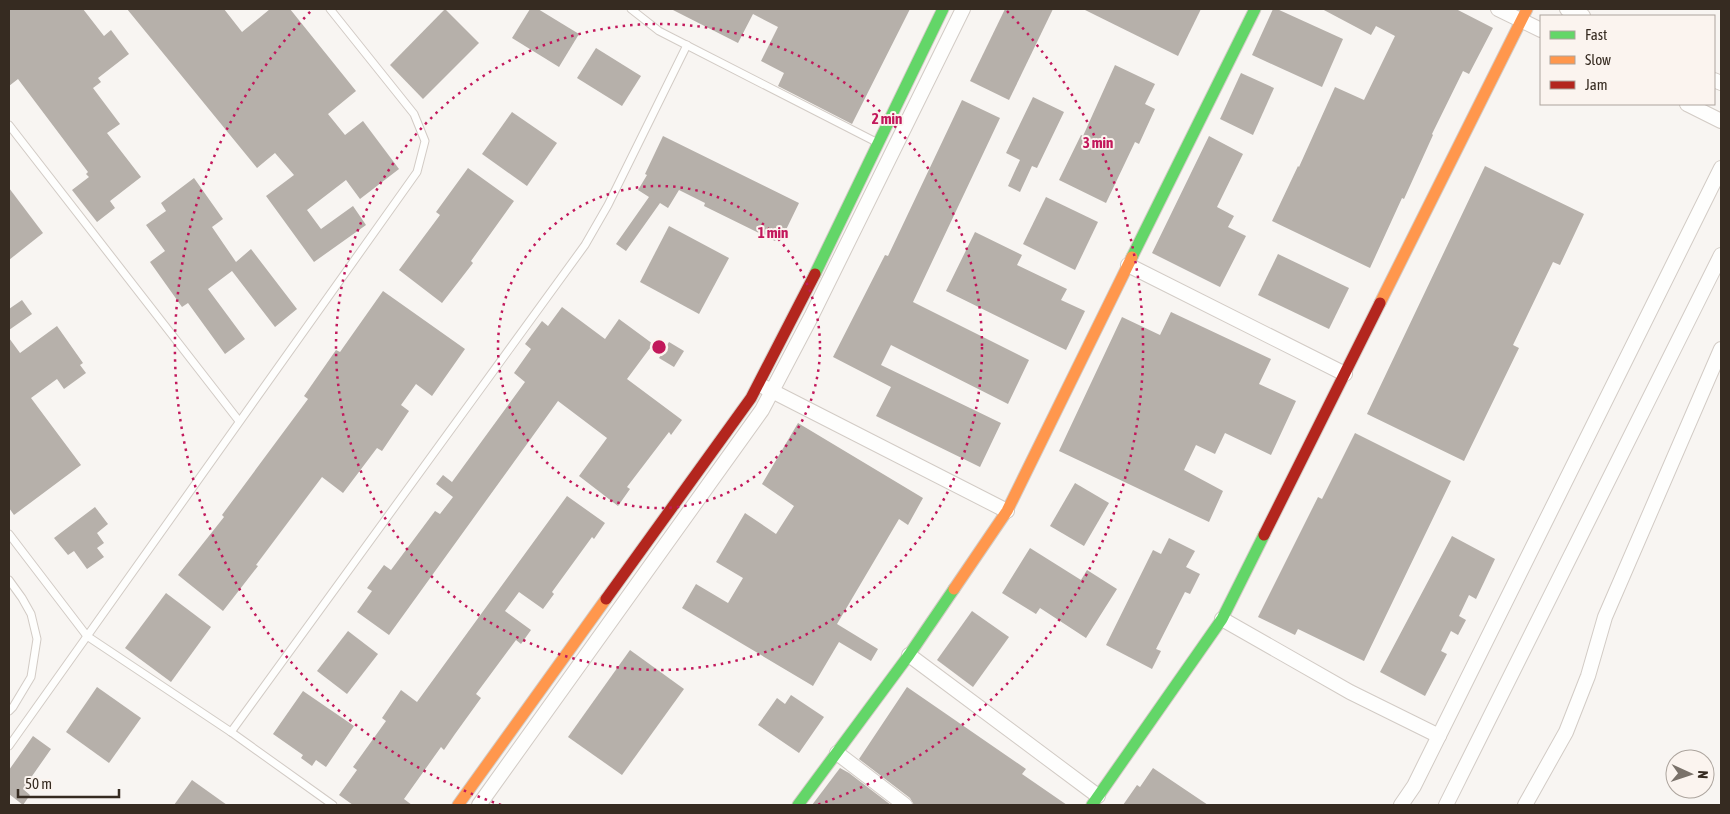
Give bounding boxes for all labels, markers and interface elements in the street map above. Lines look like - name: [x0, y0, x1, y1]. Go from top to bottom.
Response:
- legend: [1540, 15, 1715, 105]
- text: Fast: [1585, 26, 1607, 43]
- text: Slow: [1585, 51, 1611, 68]
- text: Jam: [1585, 76, 1608, 93]
- text: 2 min: [872, 110, 902, 127]
- text: 3 min: [1083, 134, 1113, 151]
- text: 1 min: [758, 224, 788, 241]
- centre of rings: [650, 338, 668, 356]
- north arrow: [1665, 749, 1715, 799]
- scale bar: [18, 766, 119, 798]
- text: N: [1695, 770, 1711, 779]
- text: 50 m: [25, 775, 52, 792]

